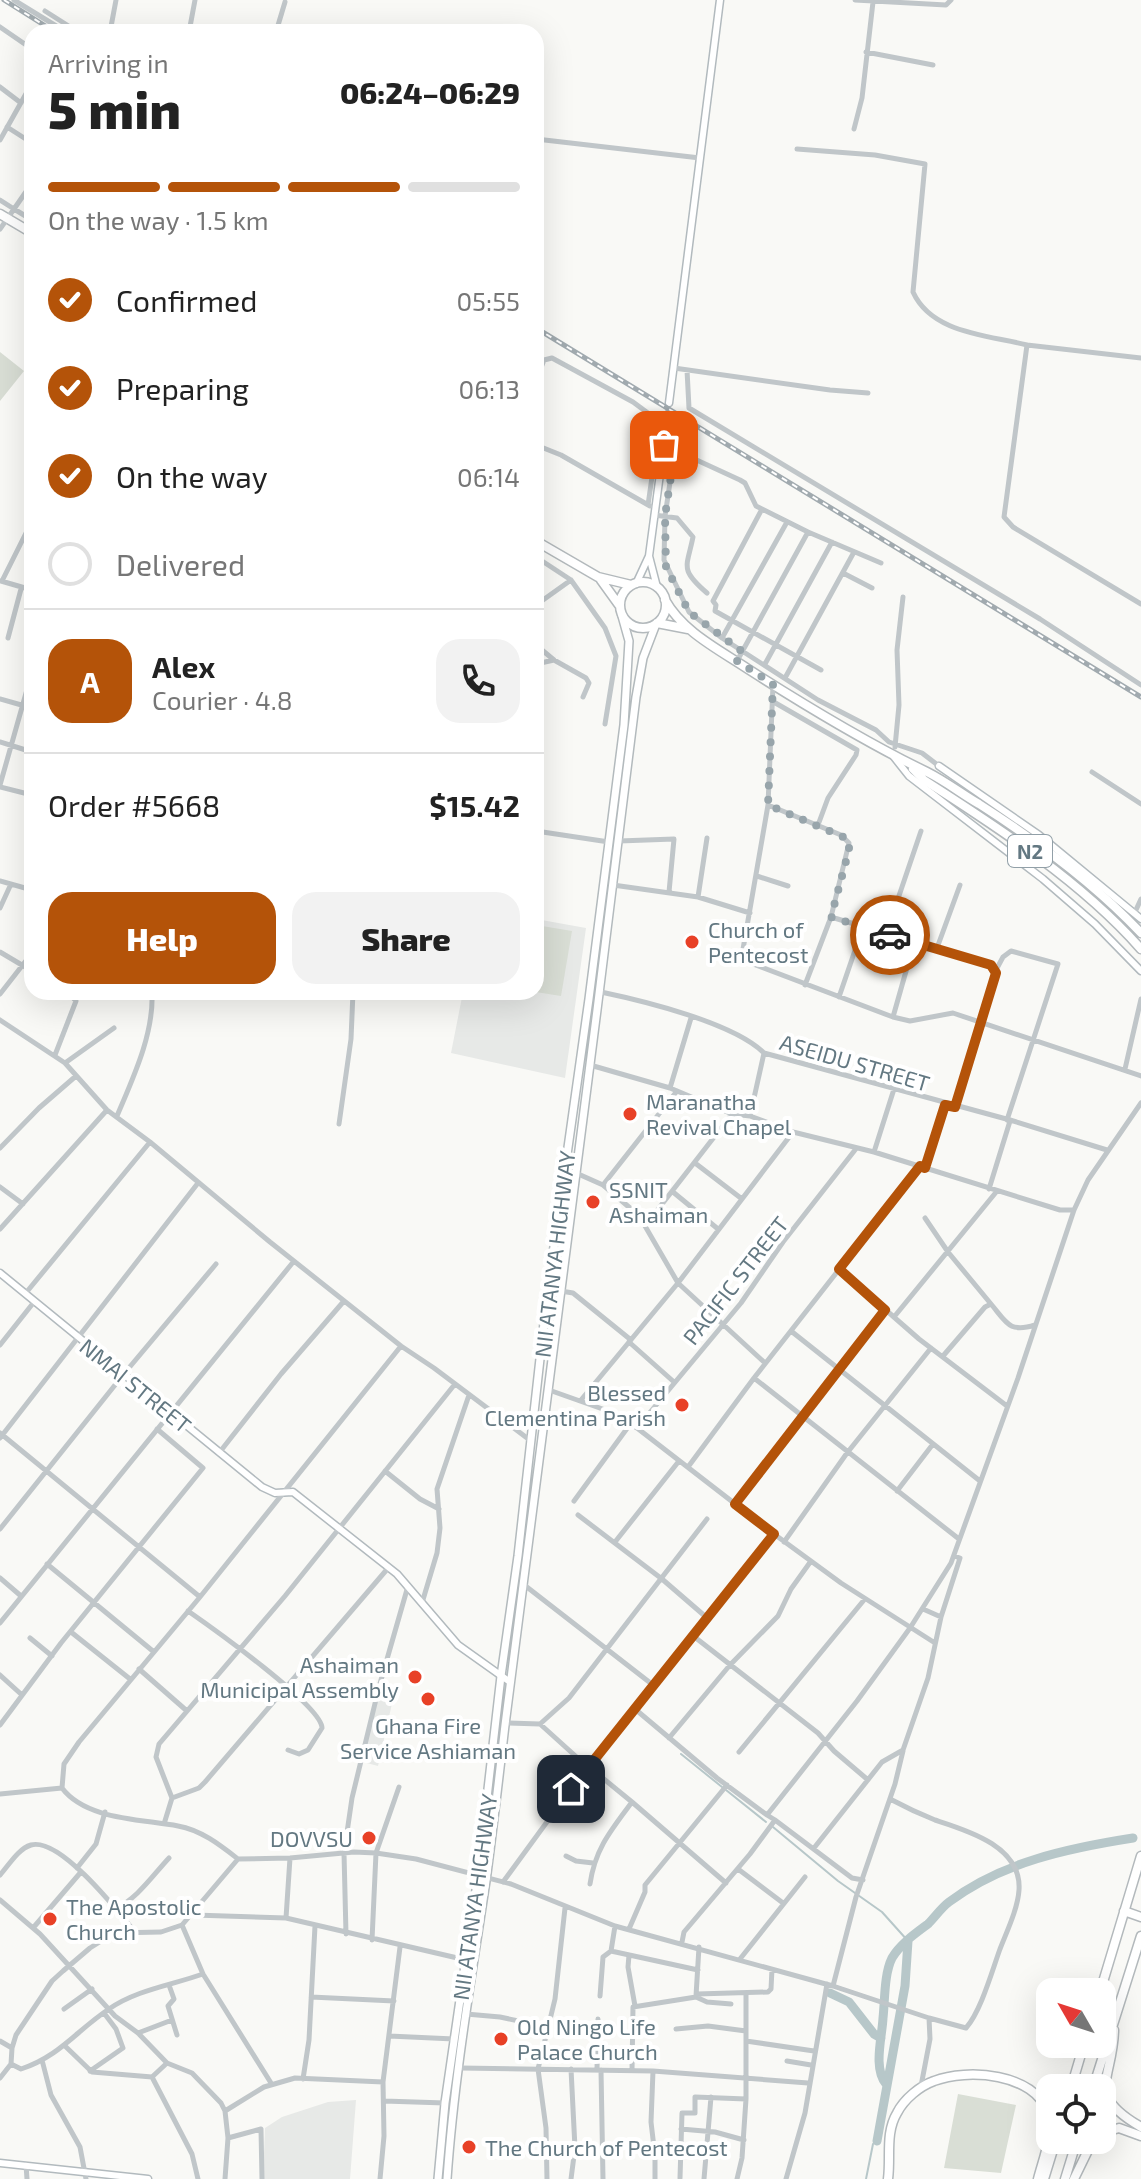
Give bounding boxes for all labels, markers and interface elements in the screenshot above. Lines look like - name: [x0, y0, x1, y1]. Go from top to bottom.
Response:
- text: Arriving in: [48, 47, 169, 78]
- text: 06:24–06:29: [340, 74, 520, 110]
- text: 5 min: [48, 77, 181, 139]
- text: On the way · 1.5 km: [48, 204, 269, 235]
- icon: check: [48, 278, 92, 322]
- text: Confirmed: [116, 282, 257, 318]
- text: 05:55: [456, 285, 520, 316]
- icon: check: [48, 366, 92, 410]
- text: Preparing: [116, 370, 249, 406]
- text: 06:13: [459, 373, 520, 404]
- pin: [630, 411, 698, 479]
- icon: bag: [642, 423, 686, 467]
- icon: check: [48, 454, 92, 498]
- text: On the way: [116, 458, 268, 494]
- text: 06:14: [457, 461, 520, 492]
- text: Delivered: [116, 546, 245, 582]
- button: phone: [436, 639, 520, 723]
- text: Alex: [152, 648, 215, 684]
- text: A: [80, 663, 100, 699]
- text: Courier · 4.8: [152, 684, 293, 715]
- text: Order #5668: [48, 787, 220, 823]
- text: $15.42: [429, 787, 520, 823]
- road number: N2: [1008, 835, 1052, 867]
- button: Help: [48, 892, 276, 984]
- button: Share: [292, 892, 520, 984]
- courier: [850, 895, 930, 975]
- icon: car: [868, 913, 912, 957]
- place label: Church of Pentecost: [708, 916, 808, 967]
- marker: Church of Pentecost: [683, 933, 701, 951]
- street label: ASEIDU STREET: [777, 1028, 933, 1096]
- place label: Maranatha Revival Chapel: [646, 1088, 792, 1139]
- marker: Maranatha Revival Chapel: [621, 1105, 639, 1123]
- street label: NII ATANYA HIGHWAY: [528, 1149, 580, 1359]
- place label: SSNIT Ashaiman: [609, 1176, 708, 1227]
- marker: SSNIT Ashaiman: [584, 1193, 602, 1211]
- street label: PACIFIC STREET: [677, 1211, 793, 1349]
- street label: NMAI STREET: [75, 1332, 197, 1438]
- place label: Blessed Clementina Parish: [484, 1379, 666, 1430]
- marker: Blessed Clementina Parish: [673, 1396, 691, 1414]
- place label: Ashaiman Municipal Assembly: [200, 1651, 399, 1702]
- marker: Ashaiman Municipal Assembly: [406, 1668, 424, 1686]
- marker: Ghana Fire Service Ashiaman: [419, 1690, 437, 1708]
- place label: Ghana Fire Service Ashiaman: [340, 1712, 516, 1763]
- pin: [537, 1755, 605, 1823]
- icon: home: [549, 1767, 593, 1811]
- street label: NII ATANYA HIGHWAY: [447, 1792, 501, 2002]
- place label: DOVVSU: [270, 1825, 353, 1851]
- marker: DOVVSU: [360, 1829, 378, 1847]
- place label: The Apostolic Church: [66, 1893, 202, 1944]
- marker: The Apostolic Church: [41, 1910, 59, 1928]
- north arrow: [1036, 1978, 1116, 2058]
- map controls: [1036, 1978, 1116, 2154]
- place label: Old Ningo Life Palace Church: [517, 2013, 658, 2064]
- marker: Old Ningo Life Palace Church: [492, 2030, 510, 2048]
- button: locate: [1036, 2074, 1116, 2154]
- place label: The Church of Pentecost: [485, 2134, 728, 2160]
- marker: The Church of Pentecost: [460, 2138, 478, 2156]

